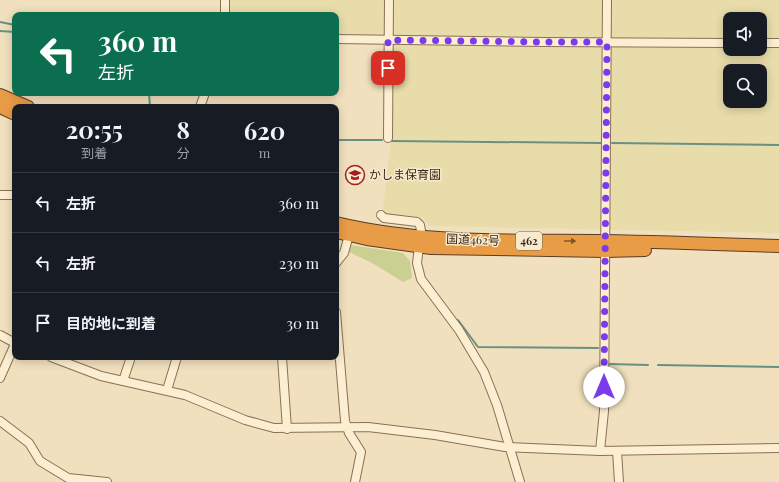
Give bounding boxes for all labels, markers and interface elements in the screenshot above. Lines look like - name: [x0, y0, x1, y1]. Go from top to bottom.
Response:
- map controls: [723, 12, 767, 108]
- button: sound: [723, 12, 767, 56]
- text: 360 m: [98, 22, 177, 59]
- icon: left: [32, 28, 84, 80]
- pin: [371, 51, 405, 85]
- icon: arrive: [377, 57, 399, 79]
- text: 左折: [98, 60, 134, 84]
- button: search: [723, 64, 767, 108]
- text: 20:55: [66, 113, 123, 145]
- text: 8: [177, 113, 190, 145]
- text: 620: [244, 114, 285, 146]
- text: 到着: [81, 144, 107, 161]
- text: 分: [177, 144, 190, 161]
- text: m: [259, 144, 270, 161]
- school or university icon: かしま保育園: [344, 164, 366, 186]
- place label: かしま保育園: [369, 166, 441, 182]
- icon: left: [32, 192, 54, 214]
- text: 左折: [66, 193, 96, 213]
- text: 360 m: [278, 193, 319, 213]
- street label: 国道462号: [446, 230, 500, 248]
- road number: 462: [516, 232, 542, 250]
- one-way arrow: [564, 238, 577, 244]
- icon: left: [32, 252, 54, 274]
- text: 左折: [66, 253, 96, 273]
- text: 230 m: [279, 253, 319, 273]
- icon: arrive: [32, 312, 54, 334]
- text: 目的地に到着: [66, 313, 156, 333]
- text: 30 m: [286, 313, 319, 333]
- position arrow: [583, 366, 625, 408]

